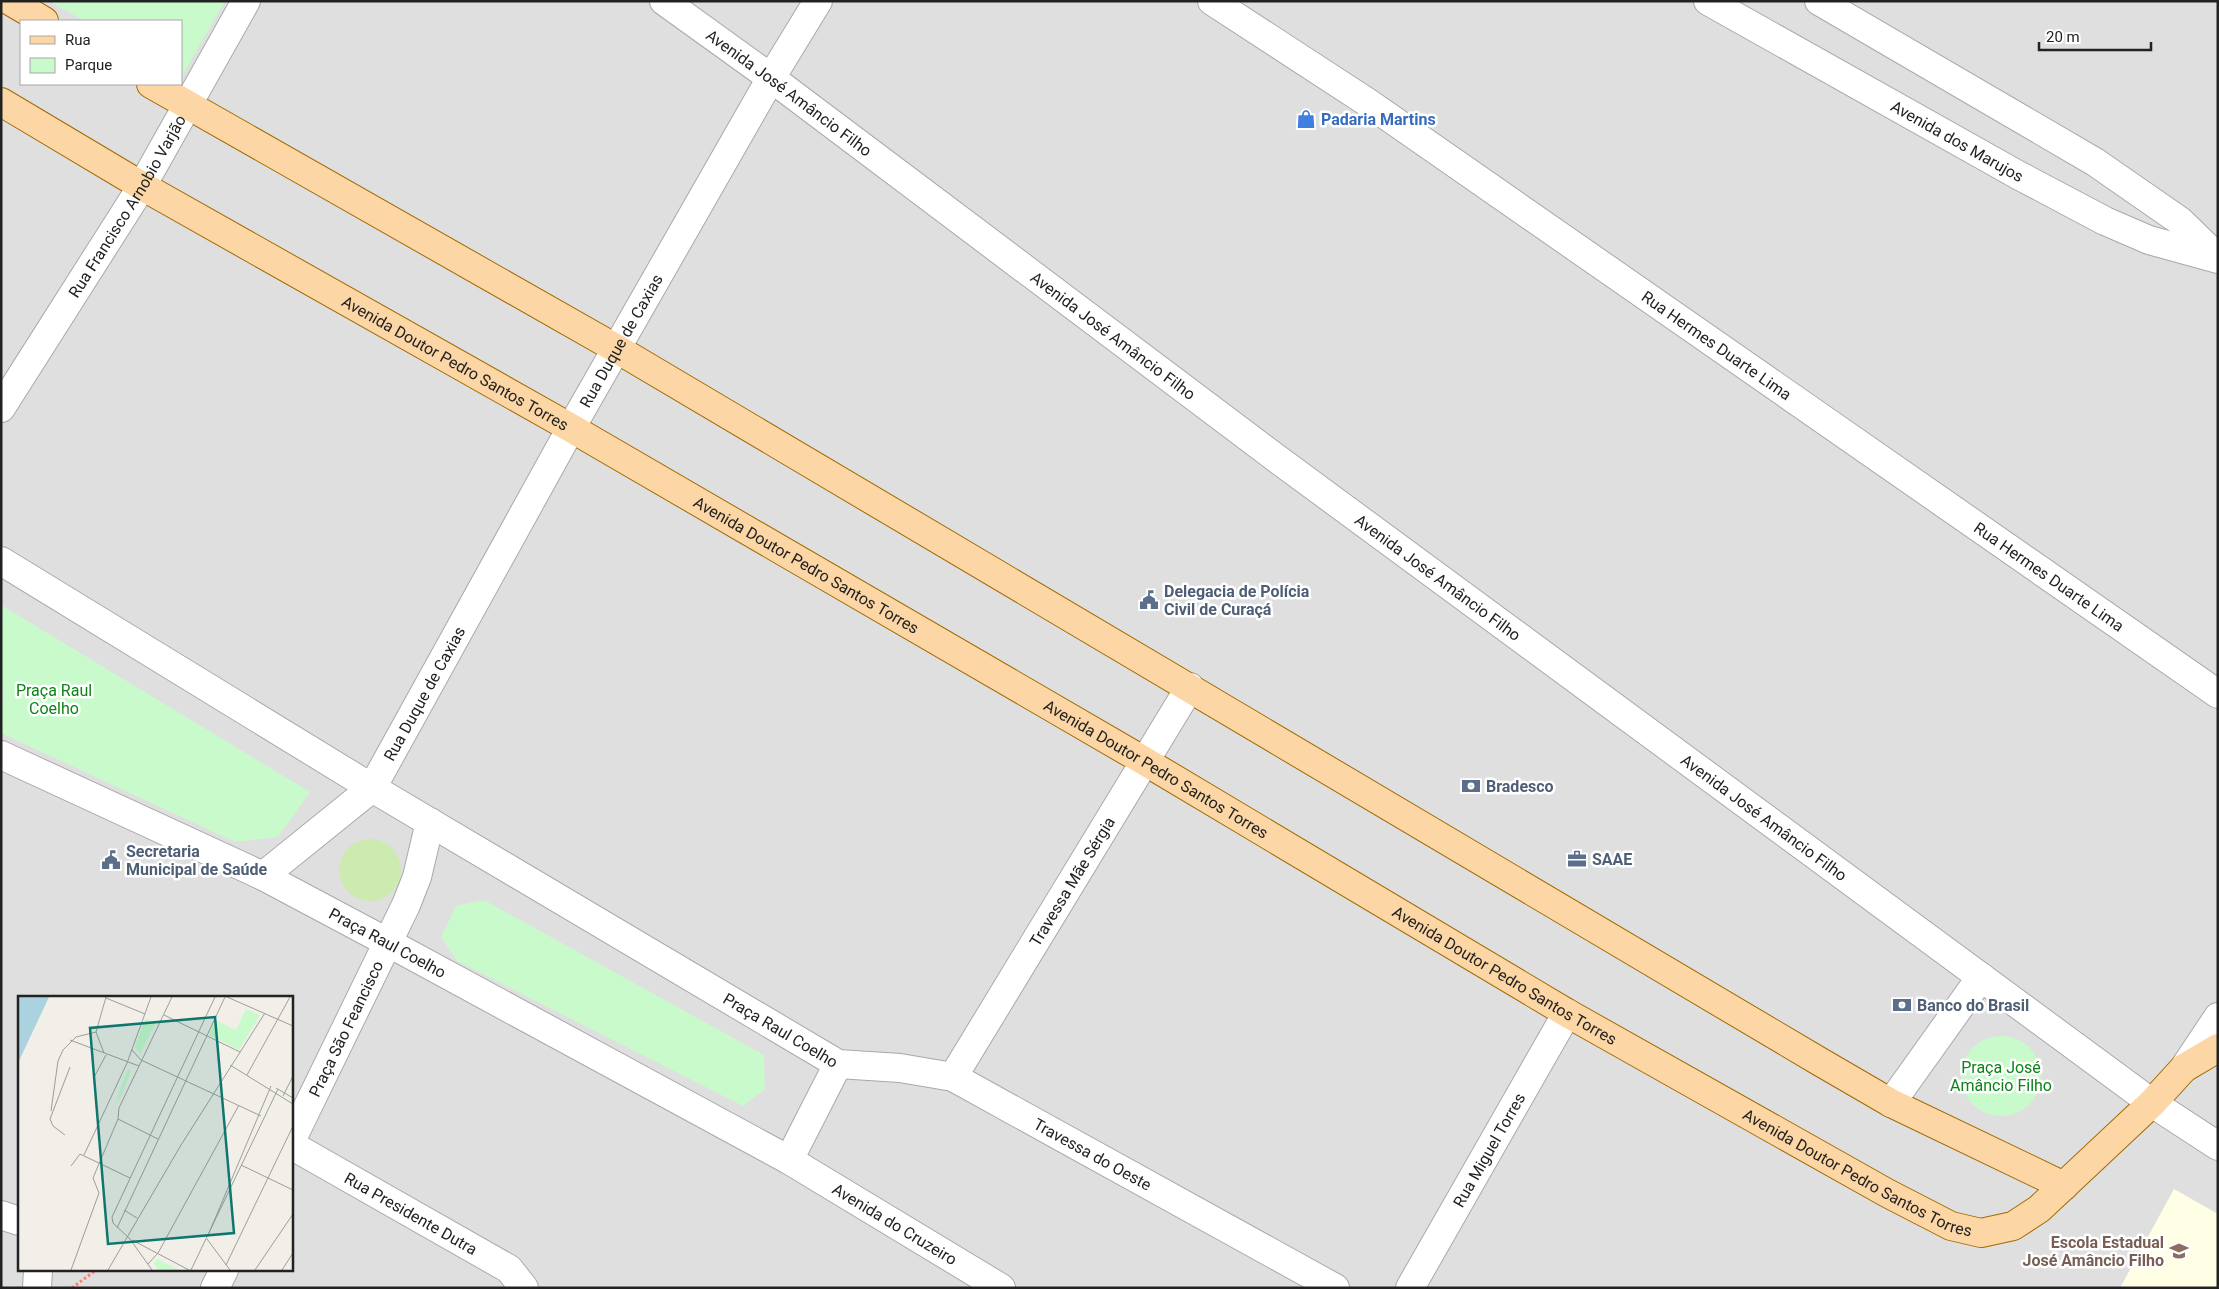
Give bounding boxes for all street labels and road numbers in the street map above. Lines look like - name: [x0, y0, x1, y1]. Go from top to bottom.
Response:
- street label: Avenida José Amâncio Filho: [702, 25, 875, 160]
- street label: Avenida dos Marujos: [1887, 97, 2027, 186]
- street label: Rua Francisco Arnobio Varjão: [65, 112, 190, 301]
- street label: Avenida José Amâncio Filho: [1027, 268, 1199, 404]
- street label: Rua Duque de Caxias: [576, 271, 667, 411]
- street label: Rua Hermes Duarte Lima: [1638, 287, 1795, 404]
- street label: Avenida Doutor Pedro Santos Torres: [339, 292, 572, 435]
- street label: Avenida Doutor Pedro Santos Torres: [690, 492, 922, 638]
- street label: Avenida José Amâncio Filho: [1351, 510, 1524, 645]
- street label: Rua Hermes Duarte Lima: [1970, 518, 2127, 636]
- street label: Rua Duque de Caxias: [380, 623, 469, 764]
- street label: Avenida Doutor Pedro Santos Torres: [1041, 696, 1272, 843]
- street label: Avenida José Amâncio Filho: [1677, 751, 1850, 885]
- street label: Travessa Mãe Sérgia: [1026, 813, 1119, 950]
- street label: Avenida Doutor Pedro Santos Torres: [1389, 902, 1620, 1049]
- street label: Praça Raul Coelho: [326, 904, 449, 982]
- street label: Praça São Feancisco: [305, 958, 387, 1100]
- street label: Praça Raul Coelho: [720, 989, 841, 1072]
- street label: Rua Miguel Torres: [1449, 1090, 1529, 1211]
- street label: Avenida Doutor Pedro Santos Torres: [1740, 1105, 1974, 1241]
- street label: Travessa do Oeste: [1030, 1114, 1155, 1195]
- street label: Rua Presidente Dutra: [341, 1168, 481, 1259]
- street label: Avenida do Cruzeiro: [829, 1179, 960, 1269]

